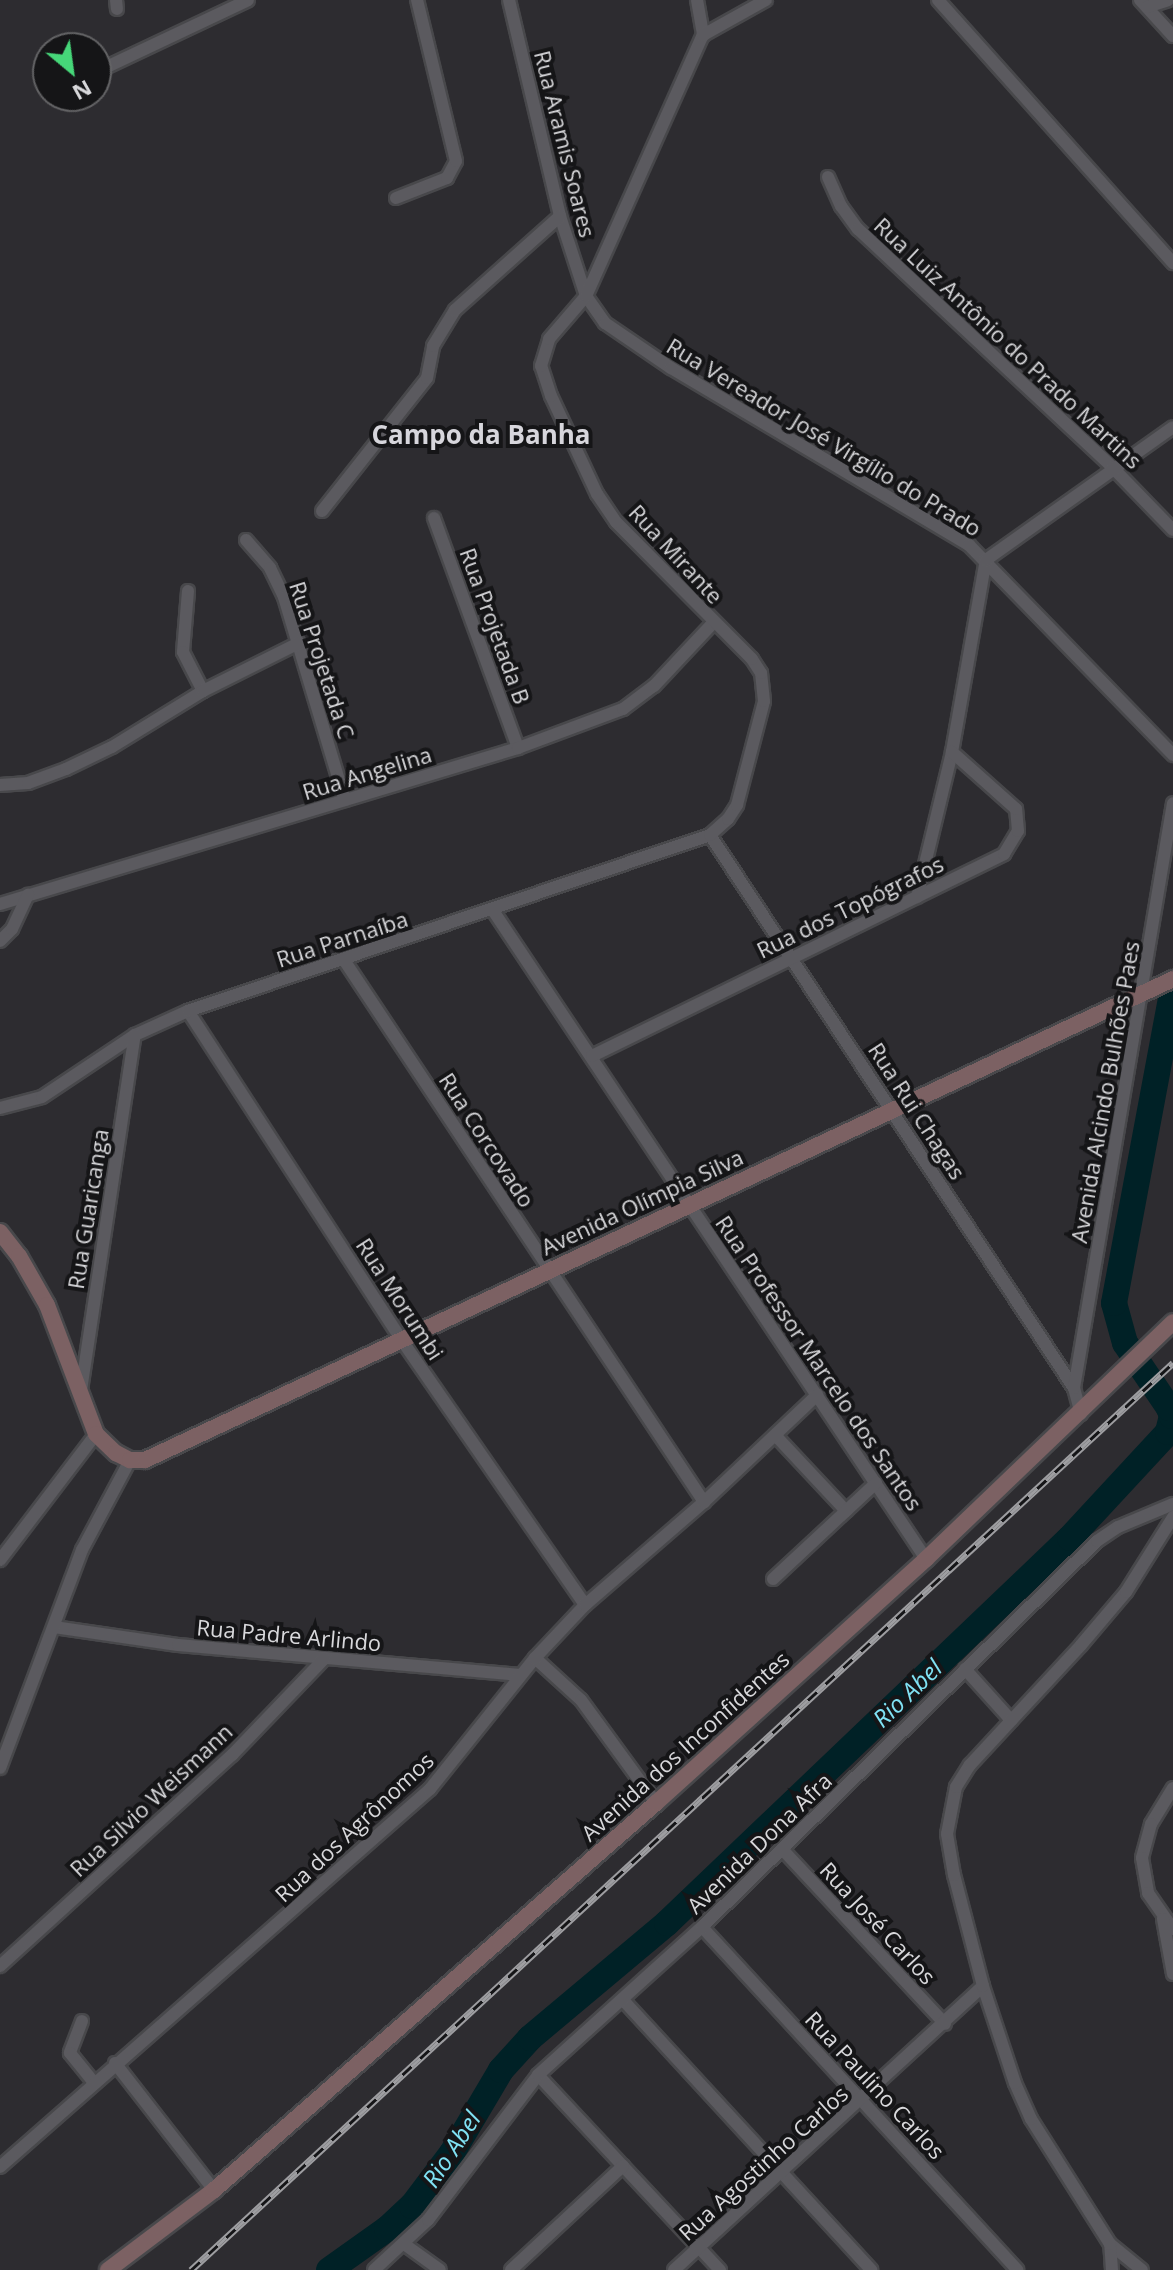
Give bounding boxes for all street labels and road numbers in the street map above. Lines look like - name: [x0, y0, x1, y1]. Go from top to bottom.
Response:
- street label: Rua Aramis Soares: [529, 48, 601, 240]
- street label: Rua Luiz Antônio do Prado Martins: [869, 212, 1147, 474]
- street label: Rua Vereador José Virgílio do Prado: [662, 332, 986, 542]
- street label: Rua Mirante: [624, 499, 728, 609]
- street label: Rua Projetada B: [455, 544, 535, 708]
- street label: Rua Projetada C: [284, 578, 360, 742]
- street label: Rua Angelina: [299, 741, 435, 805]
- street label: Rua dos Topógrafos: [752, 850, 948, 964]
- street label: Rua Parnaíba: [273, 905, 411, 973]
- street label: Avenida Alcindo Bulhões Paes: [1065, 939, 1145, 1245]
- street label: Rua Rui Chagas: [863, 1038, 971, 1184]
- street label: Rua Corcovado: [434, 1068, 540, 1212]
- street label: Rua Guaricanga: [62, 1127, 114, 1291]
- street label: Avenida Olímpia Silva: [537, 1144, 747, 1260]
- street label: Rua Professor Marcelo dos Santos: [710, 1211, 928, 1515]
- street label: Rua Morumbi: [351, 1233, 449, 1365]
- street label: Rua Padre Arlindo: [196, 1614, 382, 1656]
- street label: Avenida dos Inconfidentes: [576, 1646, 794, 1846]
- street label: Rua Silvio Weismann: [64, 1718, 238, 1882]
- street label: Rua dos Agrônomos: [269, 1747, 439, 1907]
- street label: Avenida Dona Afra: [681, 1767, 837, 1919]
- street label: Rua José Carlos: [815, 1857, 941, 1989]
- street label: Rua Paulino Carlos: [800, 2006, 950, 2164]
- street label: Rua Agostinho Carlos: [673, 2080, 853, 2246]

